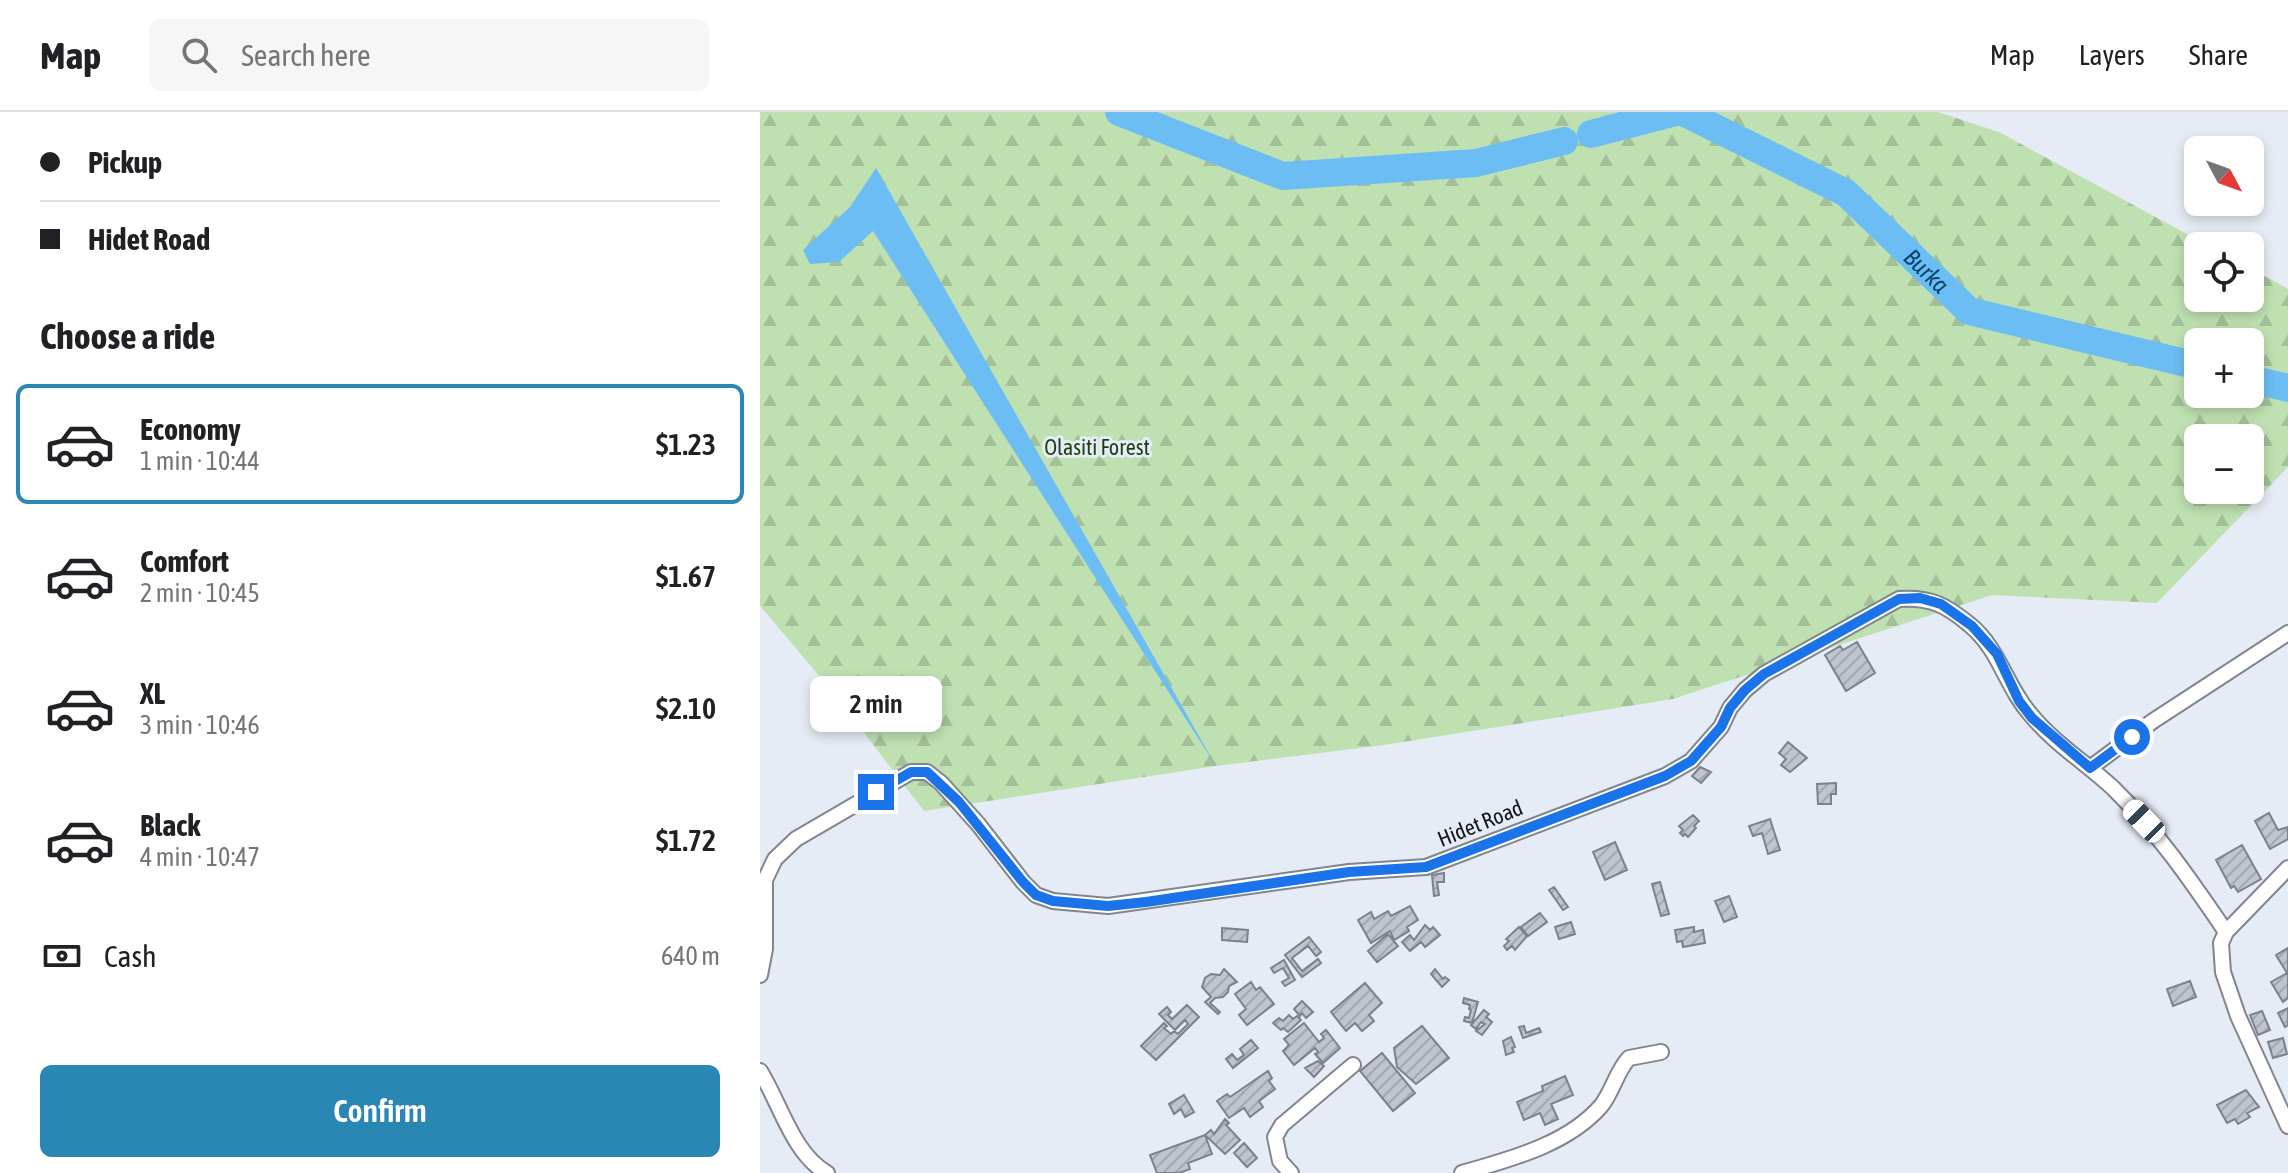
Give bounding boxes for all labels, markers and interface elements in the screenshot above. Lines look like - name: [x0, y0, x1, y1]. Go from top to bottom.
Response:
- search box: [149, 19, 709, 91]
- icon: search: [177, 33, 221, 77]
- text: Map: [40, 34, 101, 77]
- text: Search here: [241, 38, 371, 72]
- text: Map: [1990, 39, 2035, 71]
- text: Layers: [2079, 39, 2145, 71]
- text: Share: [2189, 39, 2248, 71]
- north arrow: [2184, 136, 2264, 216]
- map controls: [2184, 136, 2264, 504]
- text: Pickup: [88, 145, 162, 179]
- text: Hidet Road: [88, 222, 210, 256]
- button: locate: [2184, 232, 2264, 312]
- water label: Burka: [1899, 243, 1955, 298]
- text: Choose a ride: [40, 315, 215, 357]
- button: +: [2184, 328, 2264, 408]
- icon: car: [44, 408, 116, 480]
- text: Economy: [140, 412, 241, 446]
- button: −: [2184, 424, 2264, 504]
- text: $1.23: [656, 427, 716, 461]
- park label: Olasiti Forest: [1044, 434, 1150, 460]
- text: 1 min · 10:44: [140, 446, 260, 476]
- icon: car: [44, 540, 116, 612]
- text: Comfort: [140, 544, 229, 578]
- text: $1.67: [656, 559, 716, 593]
- text: 2 min · 10:45: [140, 578, 260, 608]
- icon: car: [44, 672, 116, 744]
- text: XL: [140, 676, 165, 710]
- callout: 2 min: [810, 676, 942, 732]
- text: 2 min: [849, 689, 903, 719]
- text: $2.10: [656, 691, 716, 725]
- text: 3 min · 10:46: [140, 710, 260, 740]
- route start: [2114, 719, 2150, 755]
- route end: [858, 774, 894, 810]
- street label: Hidet Road: [1434, 794, 1526, 852]
- car: [2119, 795, 2169, 847]
- icon: car: [44, 804, 116, 876]
- text: Black: [140, 808, 200, 842]
- text: $1.72: [656, 823, 716, 857]
- text: 4 min · 10:47: [140, 842, 260, 872]
- icon: cash: [40, 934, 84, 978]
- text: Cash: [104, 939, 157, 973]
- text: 640 m: [661, 941, 720, 971]
- button: Confirm: [40, 1065, 720, 1157]

